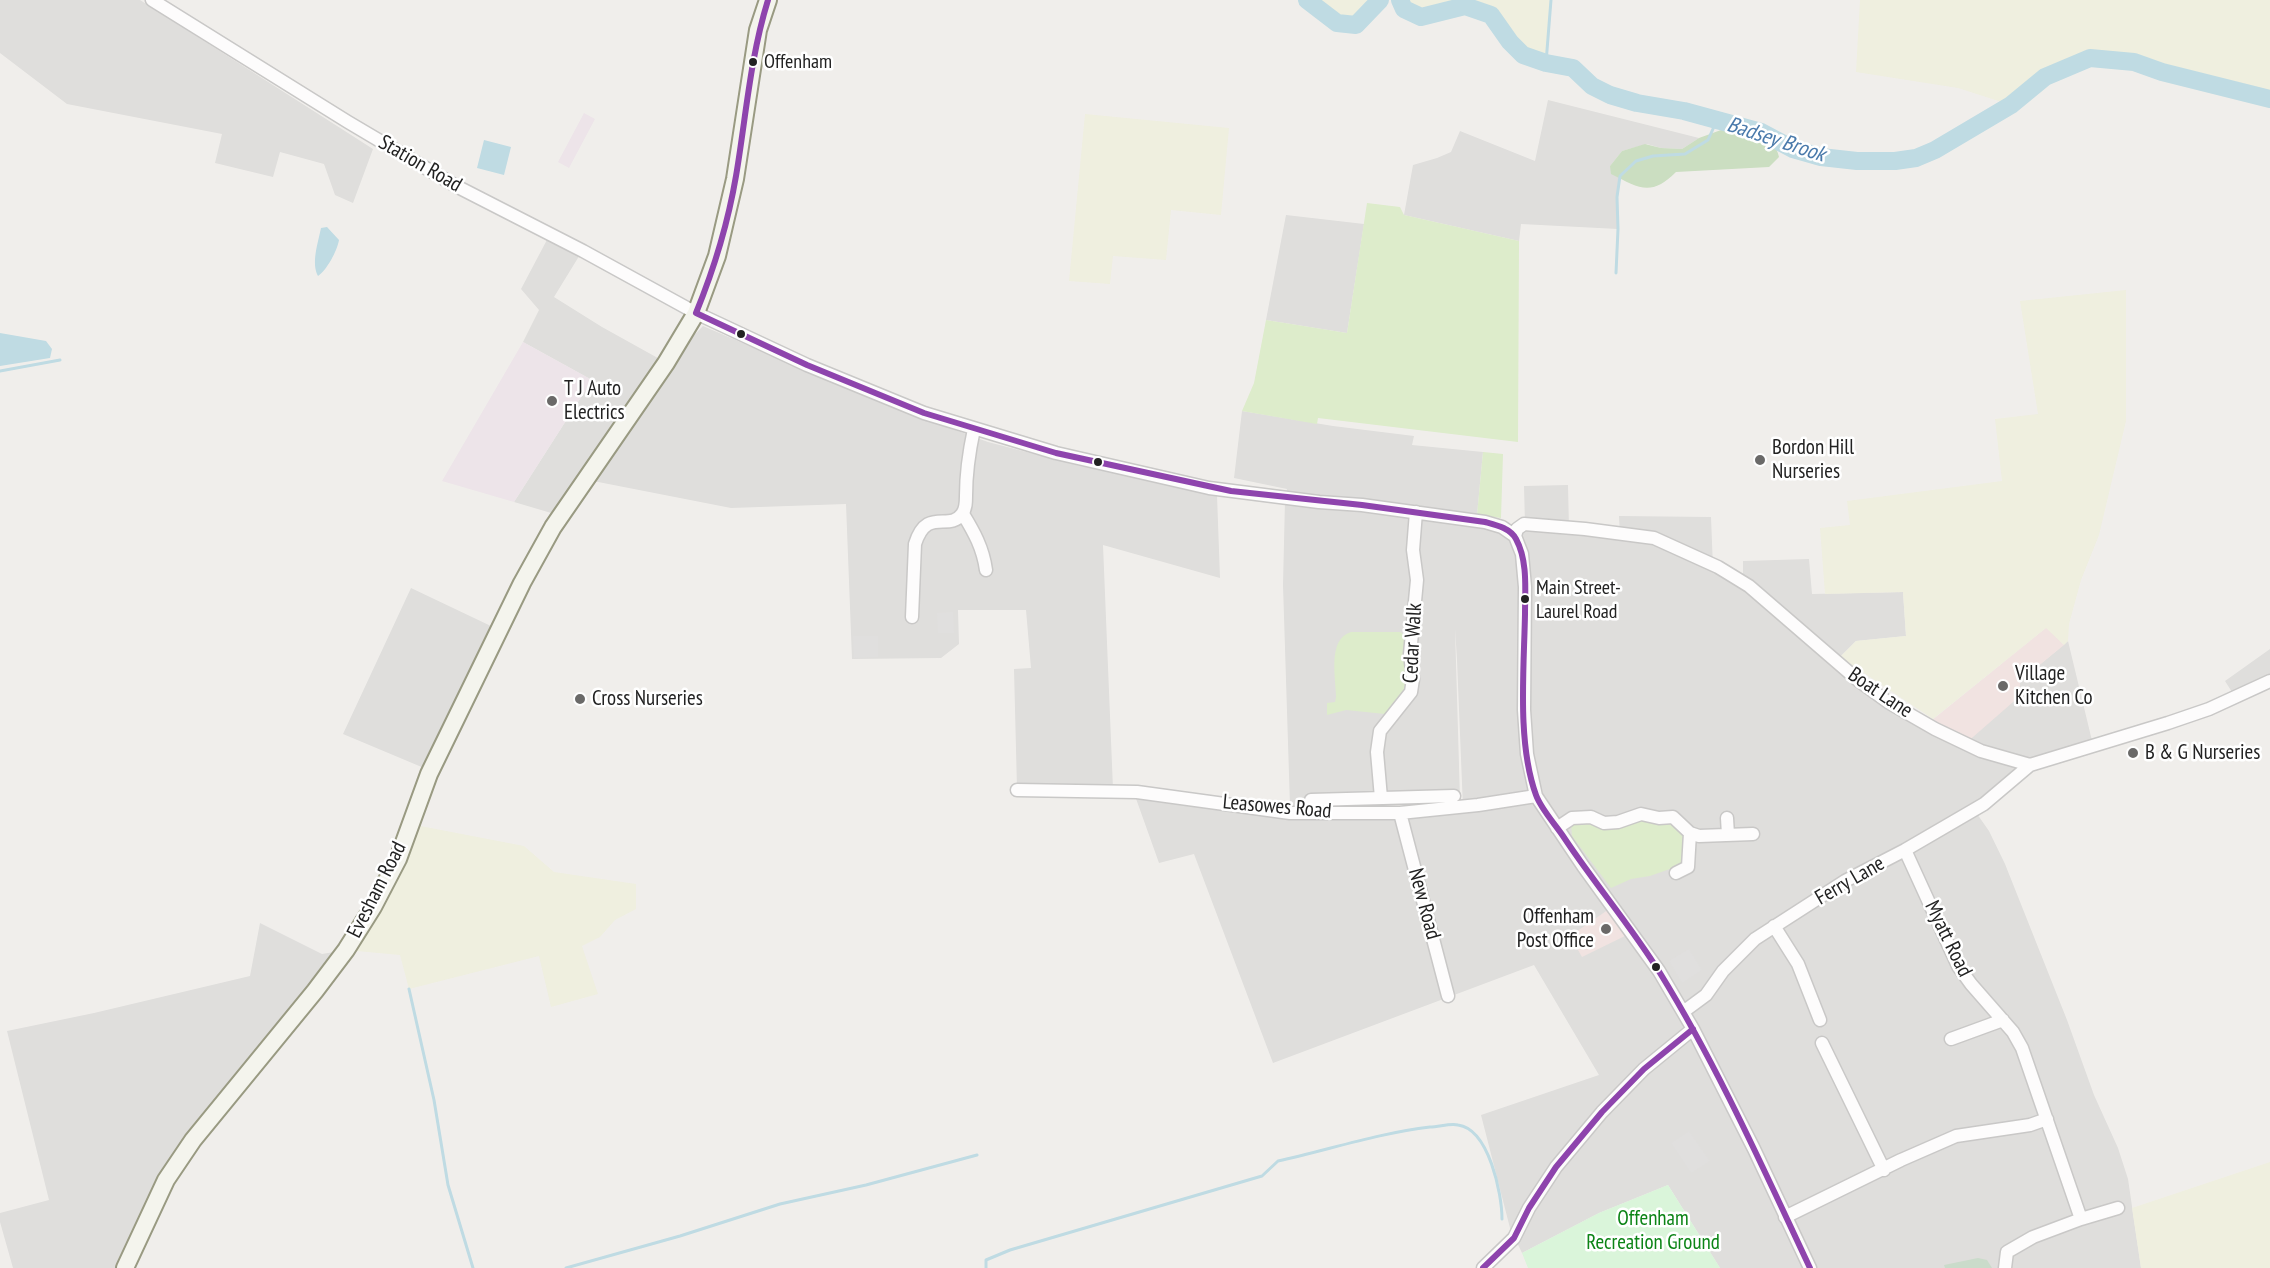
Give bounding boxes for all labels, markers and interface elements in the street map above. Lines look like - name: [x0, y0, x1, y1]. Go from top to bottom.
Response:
- place label: Offenham: [764, 50, 832, 74]
- marker: Offenham: [747, 56, 759, 68]
- water label: Badsey Brook: [1724, 112, 1828, 168]
- street label: Station Road: [374, 130, 466, 198]
- unlabelled marker: [735, 328, 747, 340]
- place label: T J Auto Electrics: [564, 376, 625, 426]
- marker: T J Auto Electrics: [545, 394, 559, 408]
- place label: Bordon Hill Nurseries: [1772, 435, 1854, 485]
- marker: Bordon Hill Nurseries: [1753, 453, 1767, 467]
- unlabelled marker: [1092, 456, 1104, 468]
- place label: Main Street- Laurel Road: [1536, 576, 1621, 623]
- marker: Main Street- Laurel Road: [1519, 593, 1531, 605]
- street label: Cedar Walk: [1398, 602, 1428, 684]
- place label: Village Kitchen Co: [2015, 661, 2093, 711]
- street label: Boat Lane: [1843, 662, 1917, 724]
- marker: Village Kitchen Co: [1996, 679, 2010, 693]
- place label: Cross Nurseries: [592, 686, 703, 712]
- marker: Cross Nurseries: [573, 692, 587, 706]
- place label: B & G Nurseries: [2145, 740, 2260, 766]
- marker: B & G Nurseries: [2126, 746, 2140, 760]
- street label: Leasowes Road: [1222, 790, 1332, 824]
- street label: Evesham Road: [342, 838, 412, 942]
- street label: Ferry Lane: [1811, 851, 1889, 911]
- street label: New Road: [1402, 866, 1446, 942]
- street label: Myatt Road: [1919, 897, 1977, 981]
- place label: Offenham Post Office: [1517, 904, 1594, 954]
- marker: Offenham Post Office: [1599, 922, 1613, 936]
- unlabelled marker: [1650, 961, 1662, 973]
- park label: Offenham Recreation Ground: [1586, 1206, 1720, 1256]

